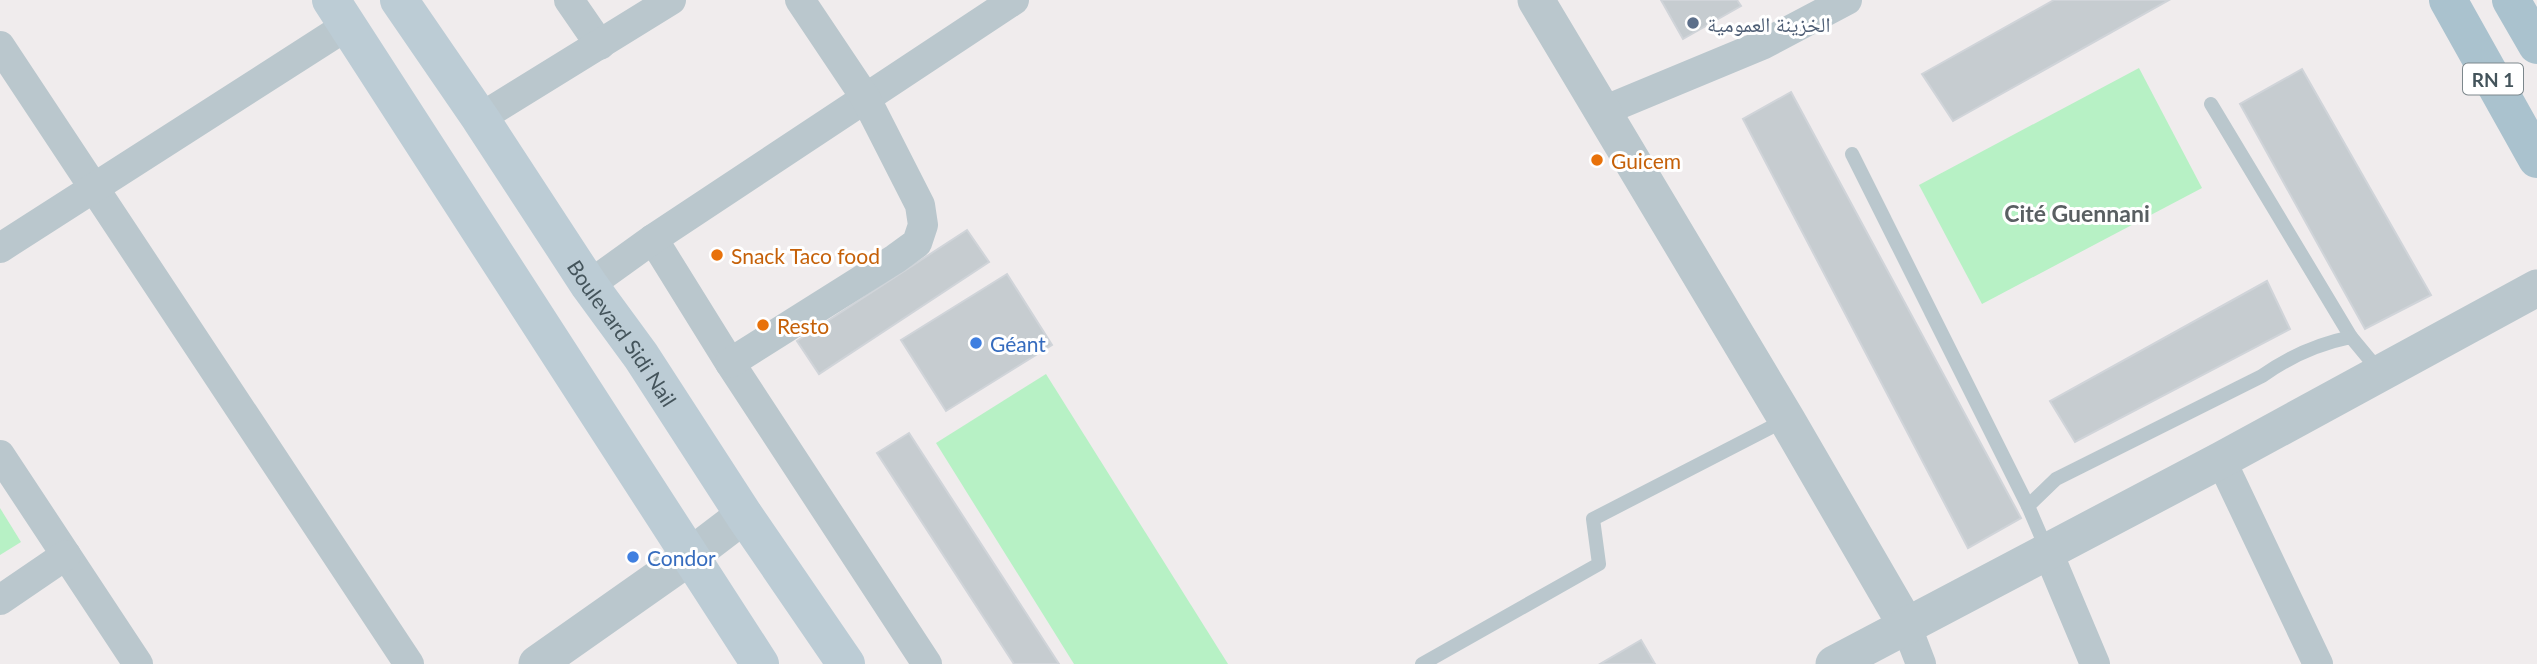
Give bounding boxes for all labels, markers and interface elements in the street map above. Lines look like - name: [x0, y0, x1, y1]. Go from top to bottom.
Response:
- place label: الخزينة العمومية: [1707, 11, 1830, 36]
- marker: الخزينة العمومية: [1685, 15, 1701, 31]
- road number: RN 1: [2463, 64, 2523, 94]
- place label: Guicem: [1611, 148, 1681, 173]
- marker: Guicem: [1589, 152, 1605, 168]
- district label: Cité Guennani: [2004, 199, 2150, 227]
- place label: Snack Taco food: [731, 243, 880, 268]
- marker: Snack Taco food: [709, 247, 725, 263]
- street label: Boulevard Sidi Nail: [563, 255, 682, 411]
- place label: Resto: [777, 313, 829, 338]
- marker: Resto: [755, 317, 771, 333]
- place label: Géant: [990, 331, 1046, 356]
- marker: Géant: [968, 335, 984, 351]
- place label: Condor: [647, 545, 716, 570]
- marker: Condor: [625, 549, 641, 565]

